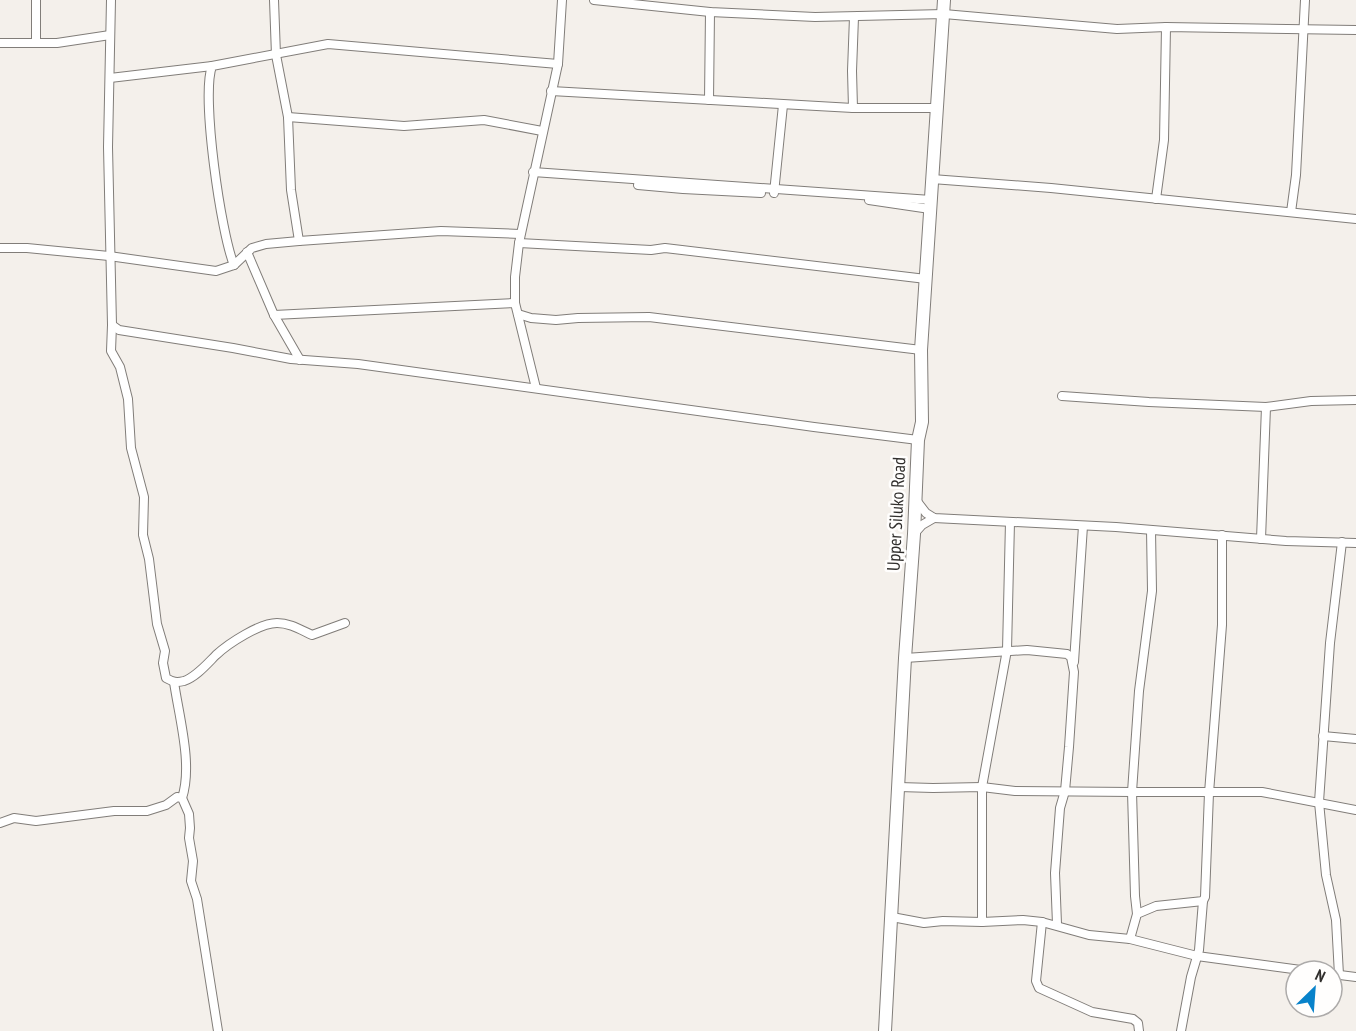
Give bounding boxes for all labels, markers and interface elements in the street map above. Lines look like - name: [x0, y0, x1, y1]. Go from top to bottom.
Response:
- street label: Upper Siluko Road: [882, 456, 910, 572]
- north arrow: [1284, 959, 1344, 1019]
- text: N: [1312, 965, 1328, 986]

